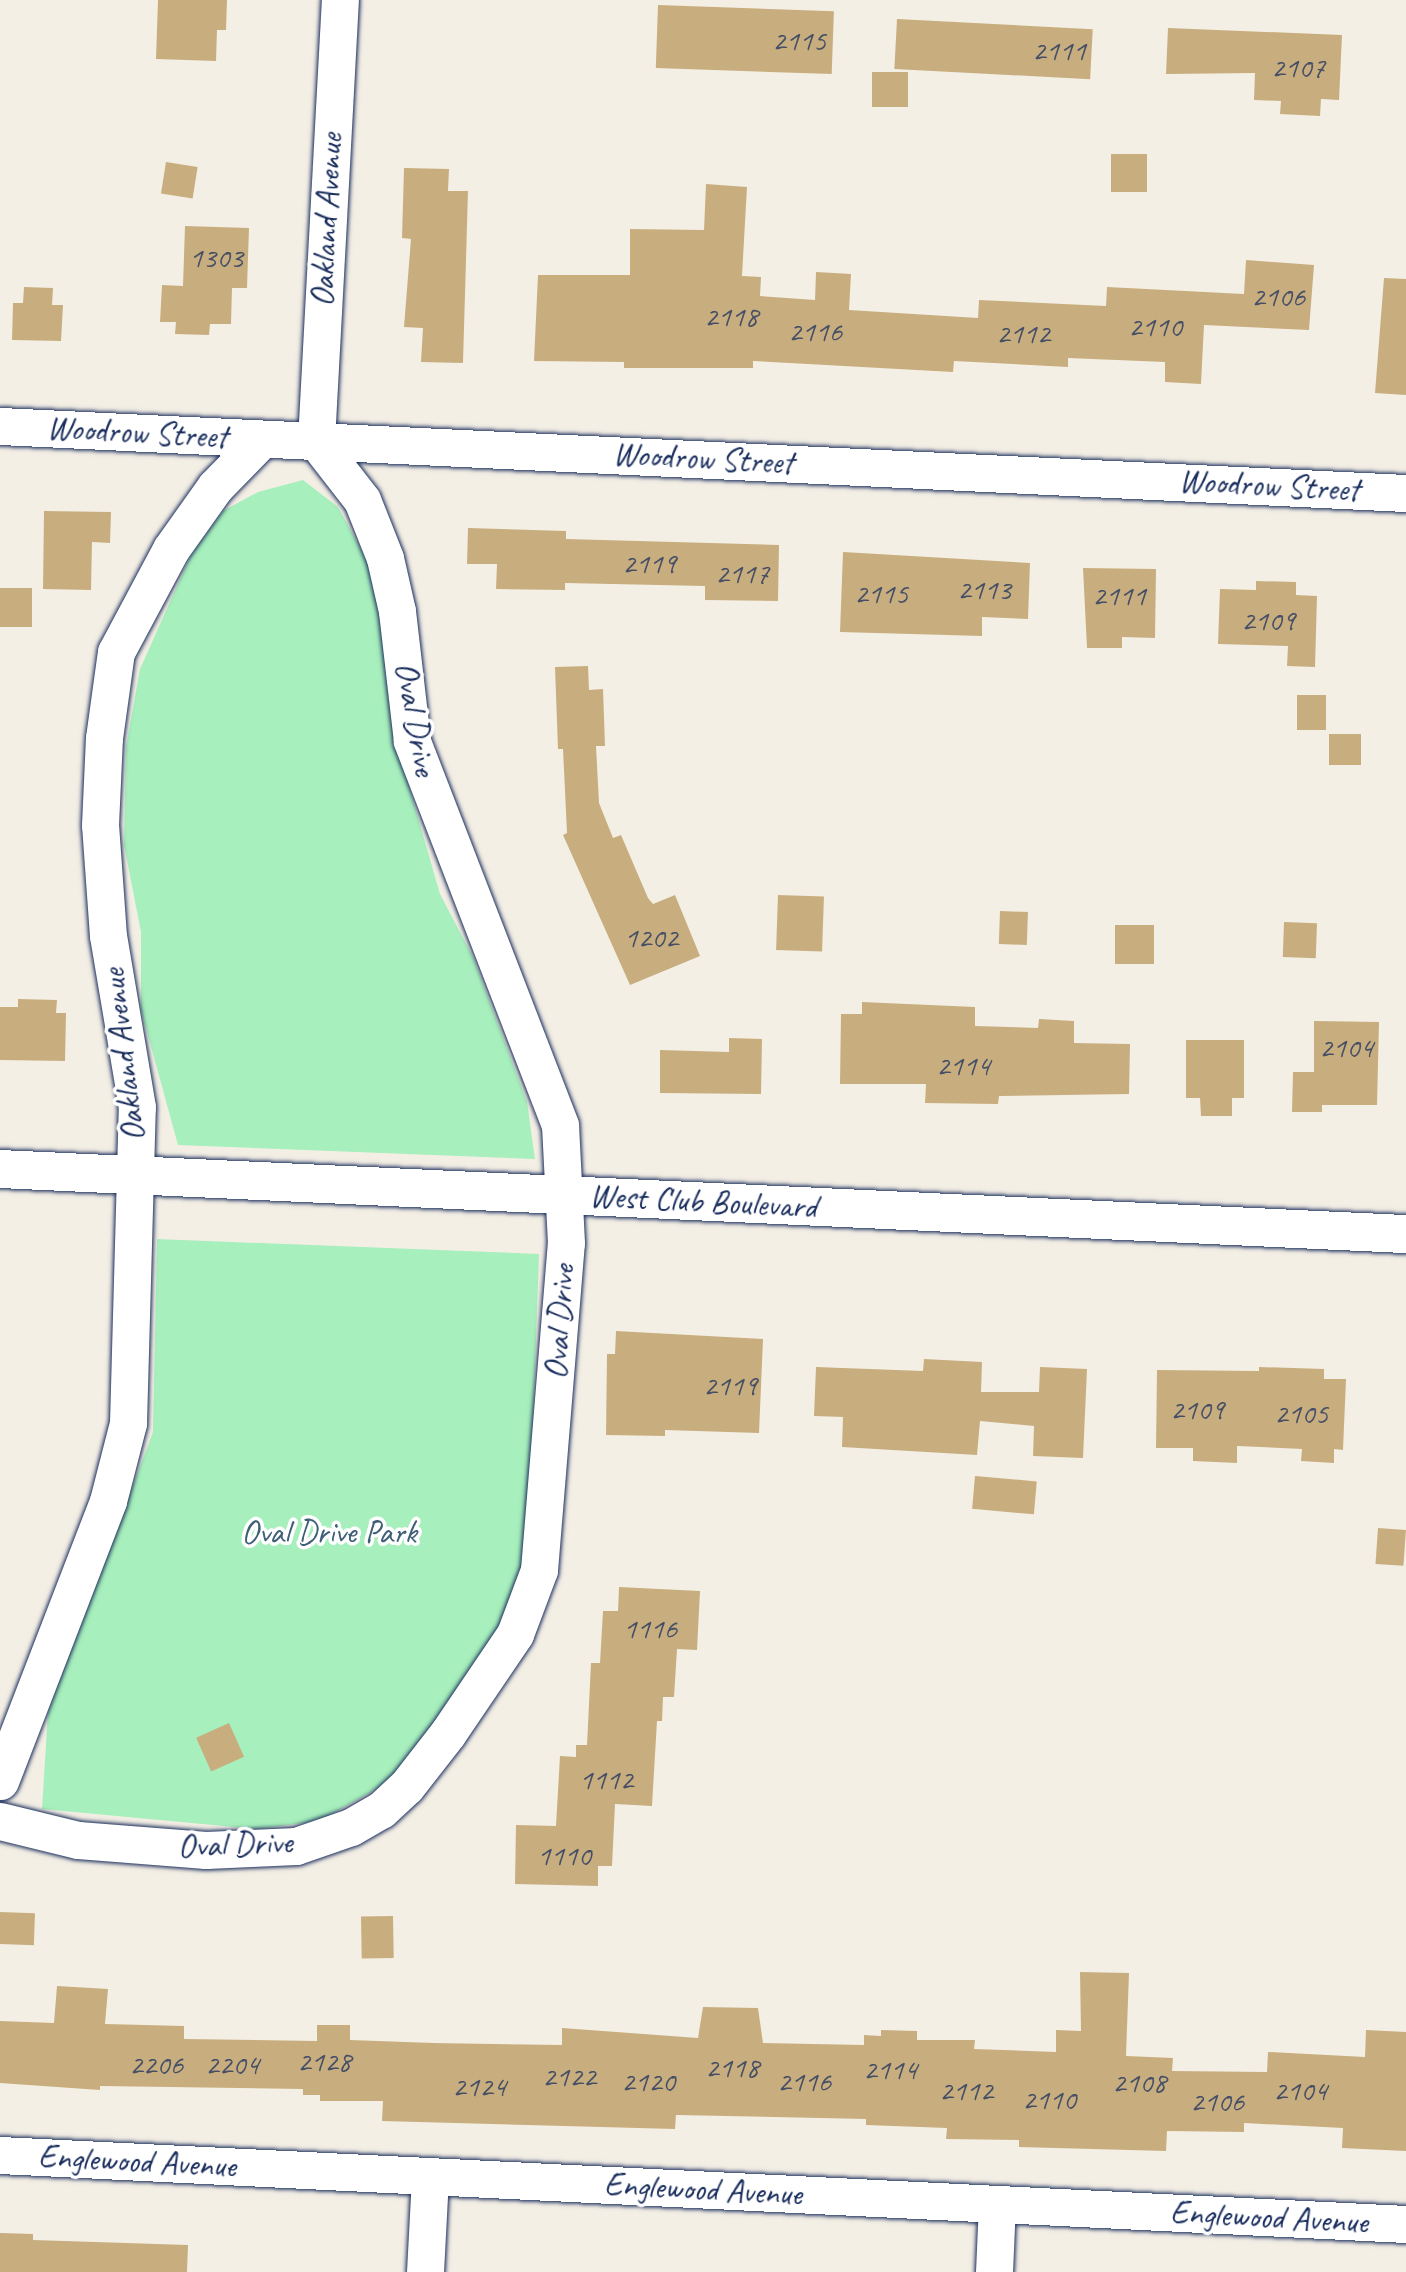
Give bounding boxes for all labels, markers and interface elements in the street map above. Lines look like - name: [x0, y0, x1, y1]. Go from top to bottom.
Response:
- house number: 2115: [772, 22, 826, 58]
- house number: 2111: [1032, 32, 1086, 68]
- house number: 2107: [1271, 49, 1325, 85]
- street label: Oakland Avenue: [303, 132, 351, 308]
- house number: 1303: [189, 239, 243, 275]
- house number: 2106: [1251, 278, 1305, 314]
- house number: 2118: [704, 298, 758, 334]
- house number: 2110: [1128, 308, 1182, 344]
- house number: 2116: [788, 313, 842, 349]
- house number: 2112: [996, 315, 1050, 351]
- street label: Woodrow Street: [46, 409, 228, 457]
- street label: Woodrow Street: [612, 435, 794, 483]
- street label: Woodrow Street: [1178, 462, 1360, 510]
- house number: 2119: [622, 545, 676, 581]
- house number: 2117: [715, 555, 769, 591]
- house number: 2113: [957, 571, 1011, 607]
- house number: 2115: [854, 575, 908, 611]
- house number: 2111: [1092, 577, 1146, 613]
- house number: 2109: [1241, 602, 1295, 638]
- street label: Oval Drive: [385, 659, 445, 779]
- house number: 1202: [624, 919, 678, 955]
- street label: Oakland Avenue: [94, 967, 154, 1143]
- house number: 2104: [1319, 1029, 1373, 1065]
- house number: 2114: [936, 1047, 990, 1083]
- street label: West Club Boulevard: [588, 1176, 818, 1228]
- street label: Oval Drive: [536, 1263, 584, 1381]
- house number: 2119: [703, 1367, 757, 1403]
- house number: 2109: [1170, 1391, 1224, 1427]
- house number: 2105: [1274, 1395, 1328, 1431]
- park label: Oval Drive Park: [241, 1513, 417, 1553]
- house number: 1116: [623, 1610, 677, 1646]
- house number: 1112: [579, 1761, 633, 1797]
- street label: Oval Drive: [177, 1823, 293, 1867]
- house number: 1110: [537, 1837, 591, 1873]
- house number: 2128: [297, 2043, 351, 2079]
- house number: 2206: [129, 2046, 183, 2082]
- house number: 2204: [205, 2046, 259, 2082]
- house number: 2118: [705, 2049, 759, 2085]
- house number: 2114: [863, 2051, 917, 2087]
- house number: 2122: [542, 2058, 596, 2094]
- house number: 2120: [621, 2063, 675, 2099]
- house number: 2116: [777, 2063, 831, 2099]
- house number: 2108: [1112, 2064, 1166, 2100]
- house number: 2124: [452, 2068, 506, 2104]
- house number: 2112: [939, 2072, 993, 2108]
- house number: 2104: [1273, 2072, 1327, 2108]
- house number: 2110: [1022, 2081, 1076, 2117]
- house number: 2106: [1190, 2083, 1244, 2119]
- street label: Englewood Avenue: [37, 2137, 237, 2187]
- street label: Englewood Avenue: [603, 2165, 803, 2215]
- street label: Englewood Avenue: [1169, 2193, 1369, 2243]

